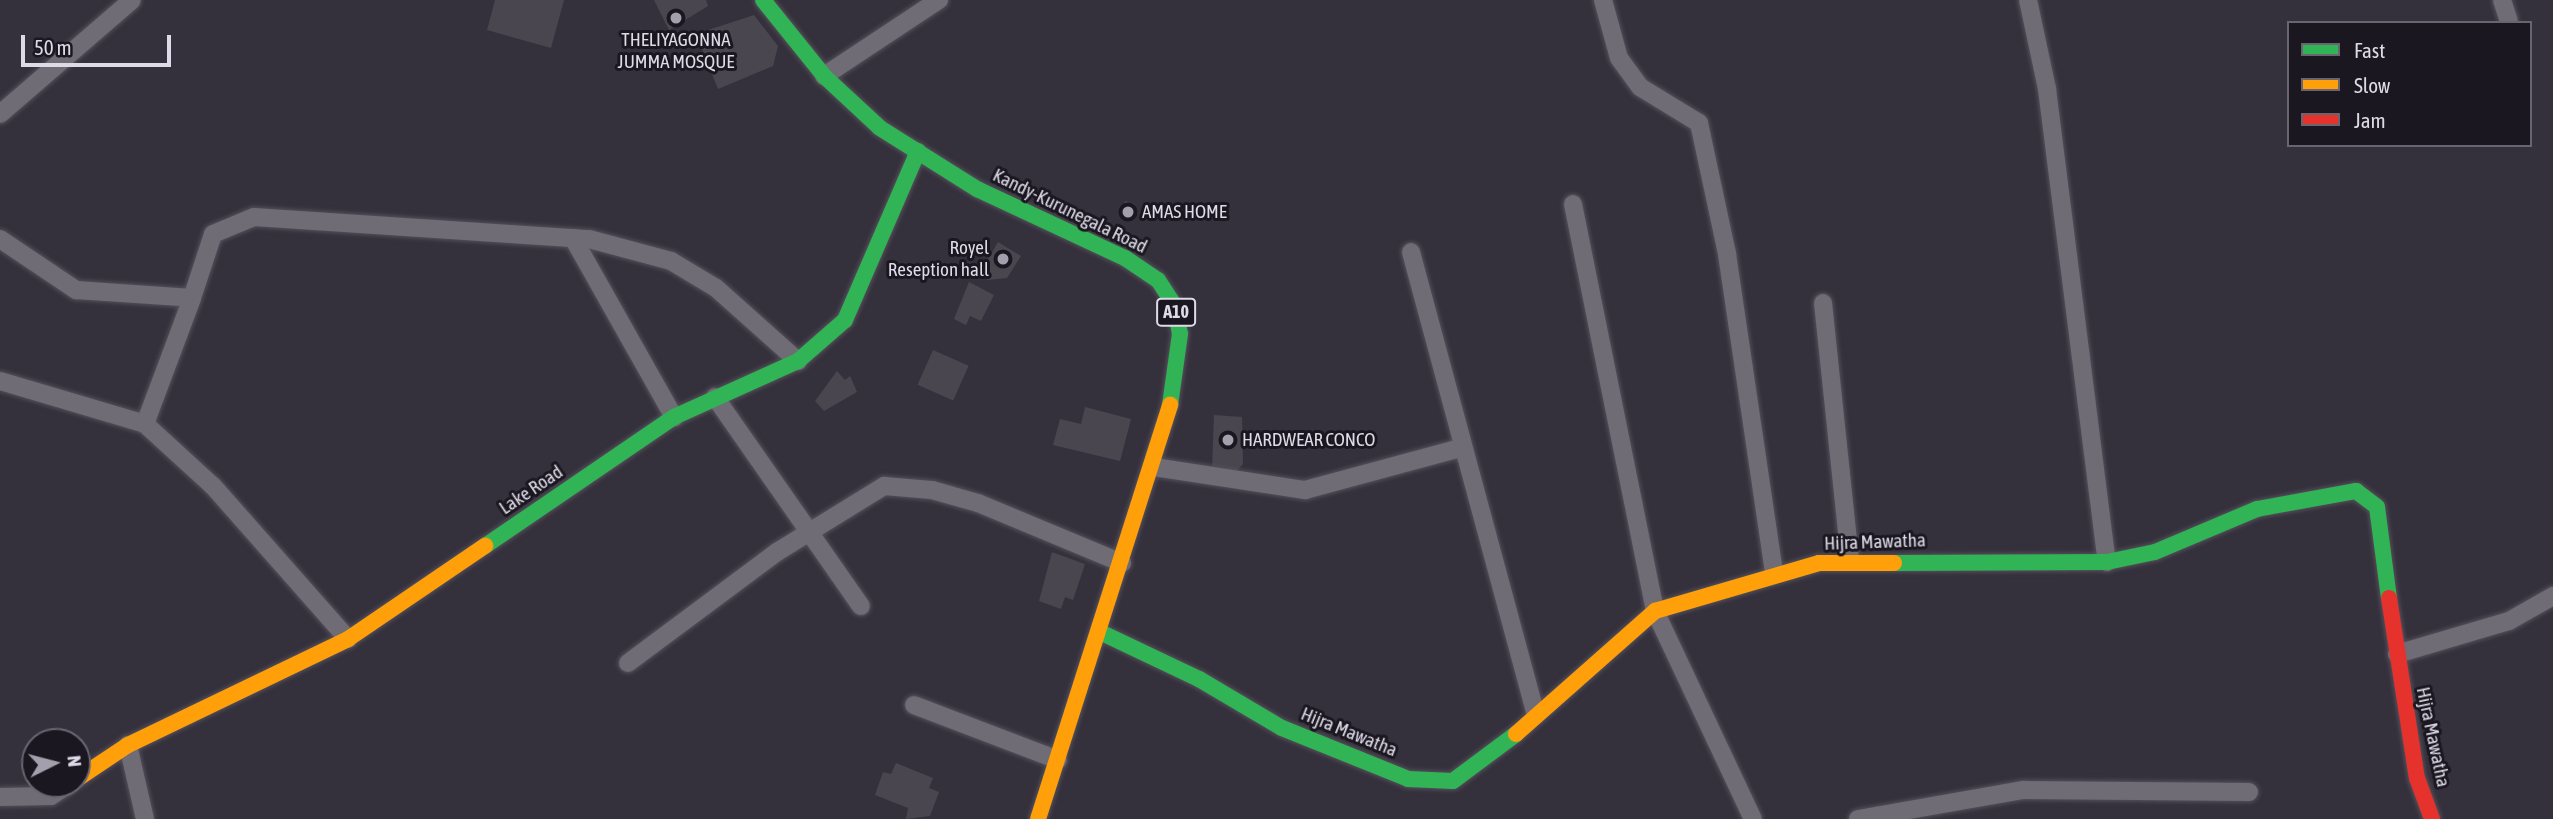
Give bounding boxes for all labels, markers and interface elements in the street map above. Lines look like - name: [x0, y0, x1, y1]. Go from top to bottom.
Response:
- marker: THELIYAGONNA JUMMA MOSQUE: [668, 10, 684, 26]
- scale bar: [24, 21, 175, 65]
- legend: [2287, 21, 2532, 147]
- place label: THELIYAGONNA JUMMA MOSQUE: [618, 29, 734, 73]
- text: 50 m: [34, 35, 72, 59]
- text: Fast: [2354, 38, 2385, 62]
- text: Slow: [2354, 73, 2390, 97]
- text: Jam: [2354, 108, 2386, 132]
- street label: Kandy-Kurunegala Road: [989, 164, 1151, 258]
- place label: AMAS HOME: [1142, 201, 1227, 223]
- marker: AMAS HOME: [1120, 204, 1136, 220]
- place label: Royel Reseption hall: [888, 237, 989, 281]
- marker: Royel Reseption hall: [995, 251, 1011, 267]
- road number: A10: [1155, 298, 1197, 326]
- place label: HARDWEAR CONCO: [1242, 429, 1375, 451]
- marker: HARDWEAR CONCO: [1220, 432, 1236, 448]
- street label: Lake Road: [495, 461, 567, 519]
- street label: Hijra Mawatha: [1824, 529, 1926, 555]
- street label: Hijra Mawatha: [2411, 685, 2455, 789]
- street label: Hijra Mawatha: [1298, 702, 1400, 762]
- north arrow: [21, 728, 91, 798]
- text: N: [63, 754, 86, 768]

